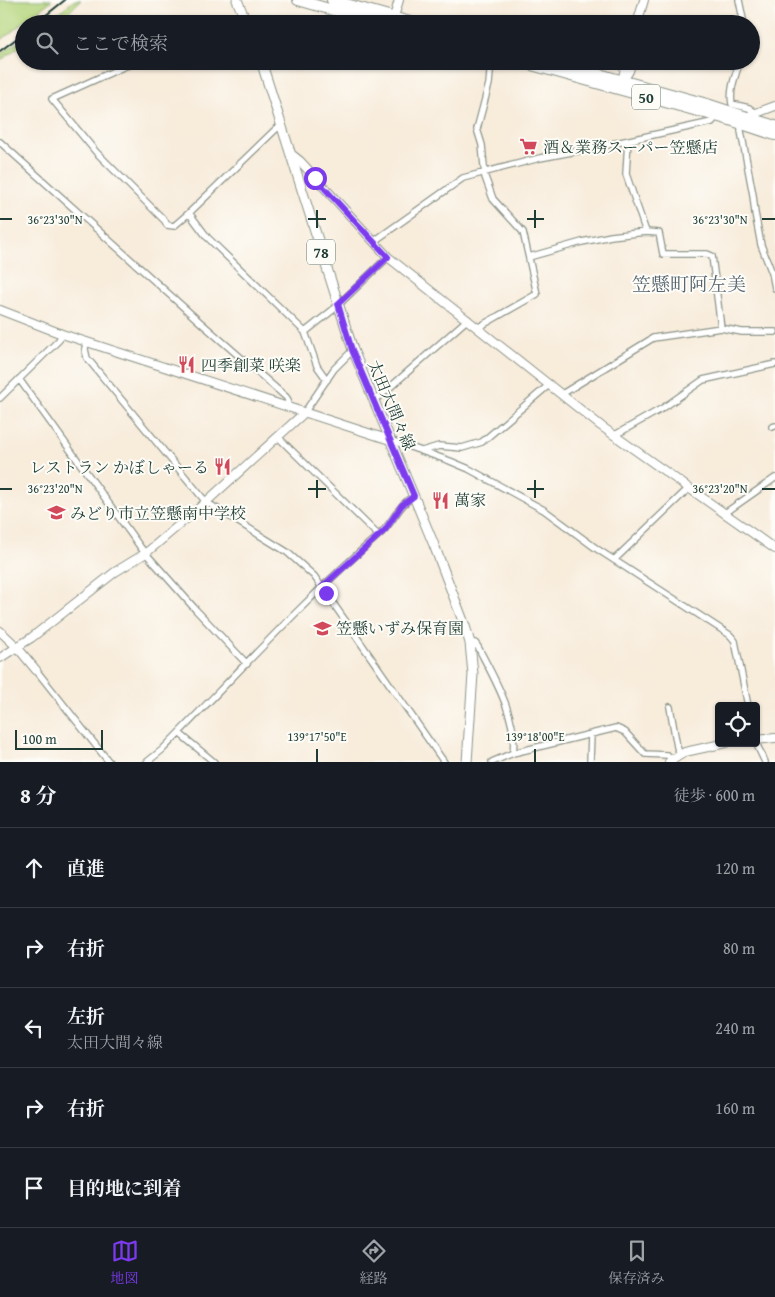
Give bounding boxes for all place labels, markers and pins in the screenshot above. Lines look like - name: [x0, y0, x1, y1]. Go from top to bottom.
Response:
- place label: 酒＆業務スーパー笠懸店: [543, 135, 717, 159]
- supermarket icon: 酒＆業務スーパー笠懸店: [519, 137, 539, 157]
- place label: 四季創菜 咲楽: [201, 353, 301, 377]
- restaurant icon: 四季創菜 咲楽: [177, 355, 197, 375]
- place label: レストラン かぼしゃーる: [30, 455, 209, 479]
- restaurant icon: レストラン かぼしゃーる: [213, 457, 233, 477]
- place label: 萬家: [454, 488, 486, 512]
- restaurant icon: 萬家: [430, 490, 450, 510]
- place label: みどり市立笠懸南中学校: [70, 501, 246, 525]
- school or university icon: みどり市立笠懸南中学校: [46, 503, 66, 523]
- place label: 笠懸いずみ保育園: [336, 616, 464, 640]
- school or university icon: 笠懸いずみ保育園: [312, 618, 332, 638]

